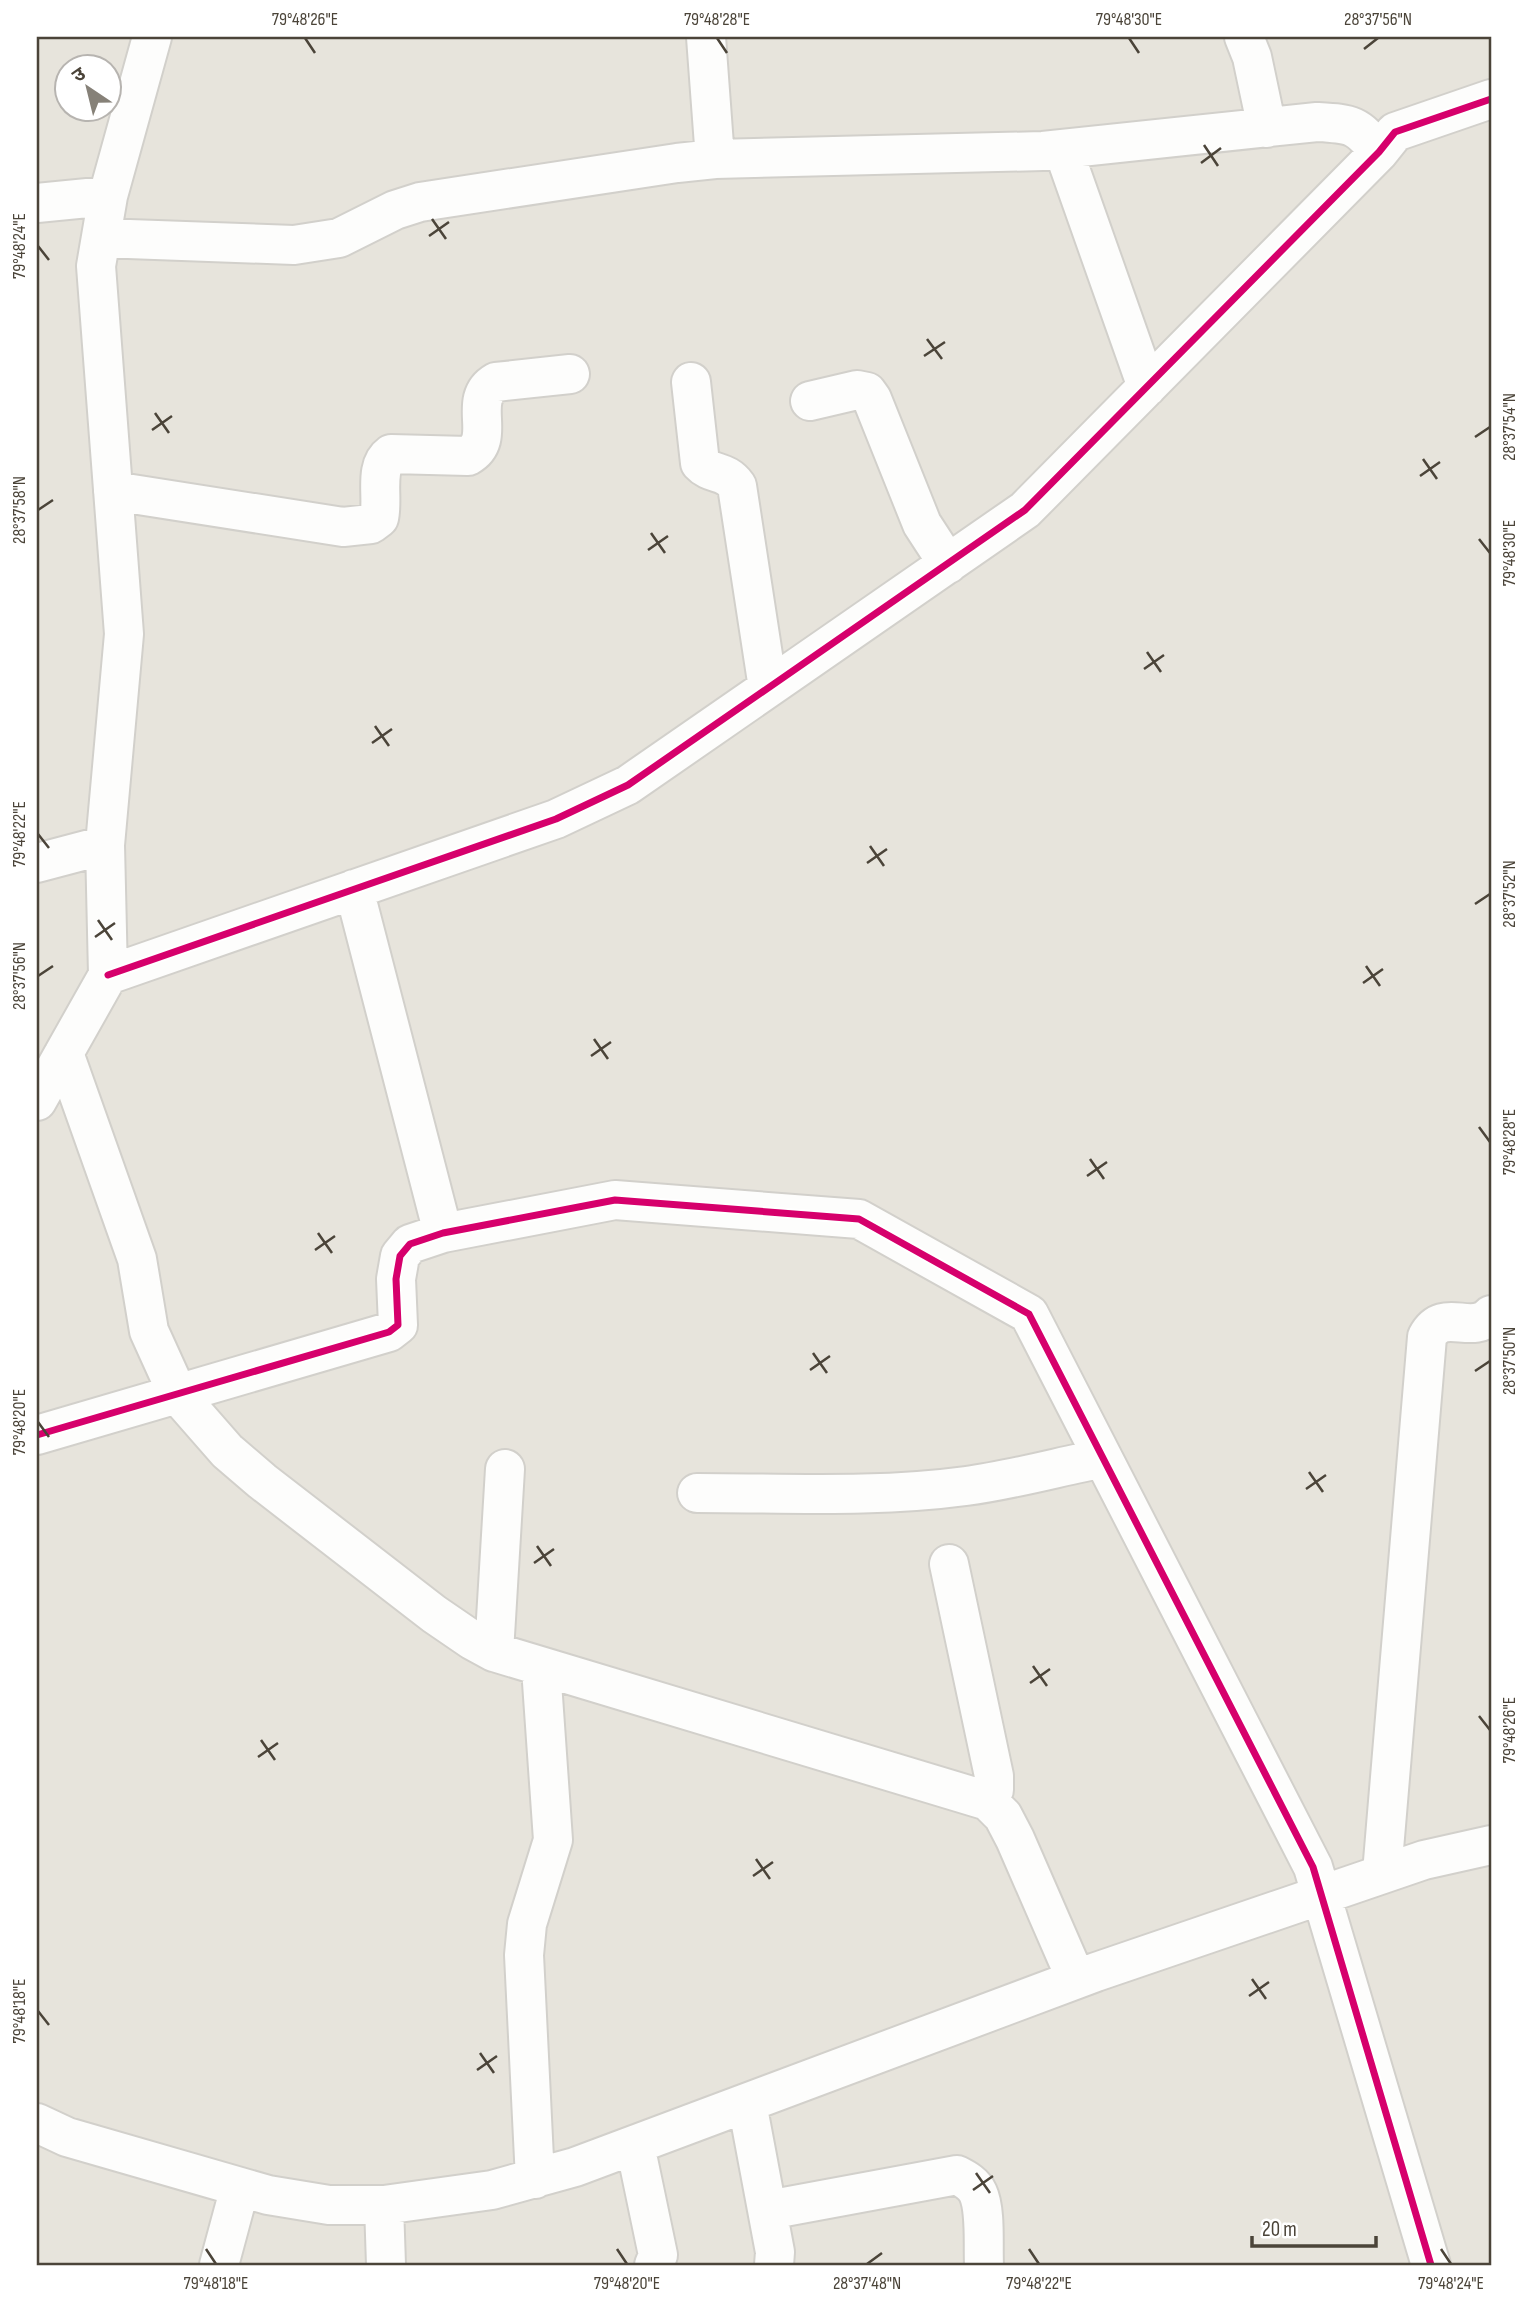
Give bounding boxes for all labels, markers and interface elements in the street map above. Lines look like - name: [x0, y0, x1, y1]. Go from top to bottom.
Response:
- text: 79°48'26"E: [272, 9, 338, 30]
- text: 79°48'28"E: [684, 9, 750, 30]
- text: 79°48'30"E: [1096, 9, 1162, 30]
- text: 28°37'56"N: [1344, 9, 1412, 30]
- north arrow: [52, 52, 122, 122]
- text: उ: [68, 62, 91, 88]
- text: 79°48'24"E: [9, 213, 30, 279]
- text: 28°37'54"N: [1499, 393, 1520, 461]
- text: 28°37'58"N: [9, 476, 30, 544]
- text: 79°48'30"E: [1499, 520, 1520, 586]
- text: 79°48'22"E: [9, 801, 30, 867]
- text: 28°37'52"N: [1499, 860, 1520, 928]
- text: 28°37'56"N: [9, 942, 30, 1010]
- text: 79°48'28"E: [1499, 1109, 1520, 1175]
- text: 28°37'50"N: [1499, 1327, 1520, 1395]
- text: 79°48'20"E: [9, 1389, 30, 1455]
- text: 79°48'26"E: [1499, 1697, 1520, 1763]
- text: 79°48'18"E: [9, 1978, 30, 2044]
- scale bar: [1252, 2204, 1376, 2248]
- text: 20 m: [1262, 2217, 1297, 2242]
- text: 79°48'18"E: [183, 2273, 249, 2294]
- text: 79°48'20"E: [594, 2273, 660, 2294]
- text: 28°37'48"N: [833, 2273, 901, 2294]
- text: 79°48'22"E: [1006, 2273, 1072, 2294]
- text: 79°48'24"E: [1418, 2273, 1484, 2294]

